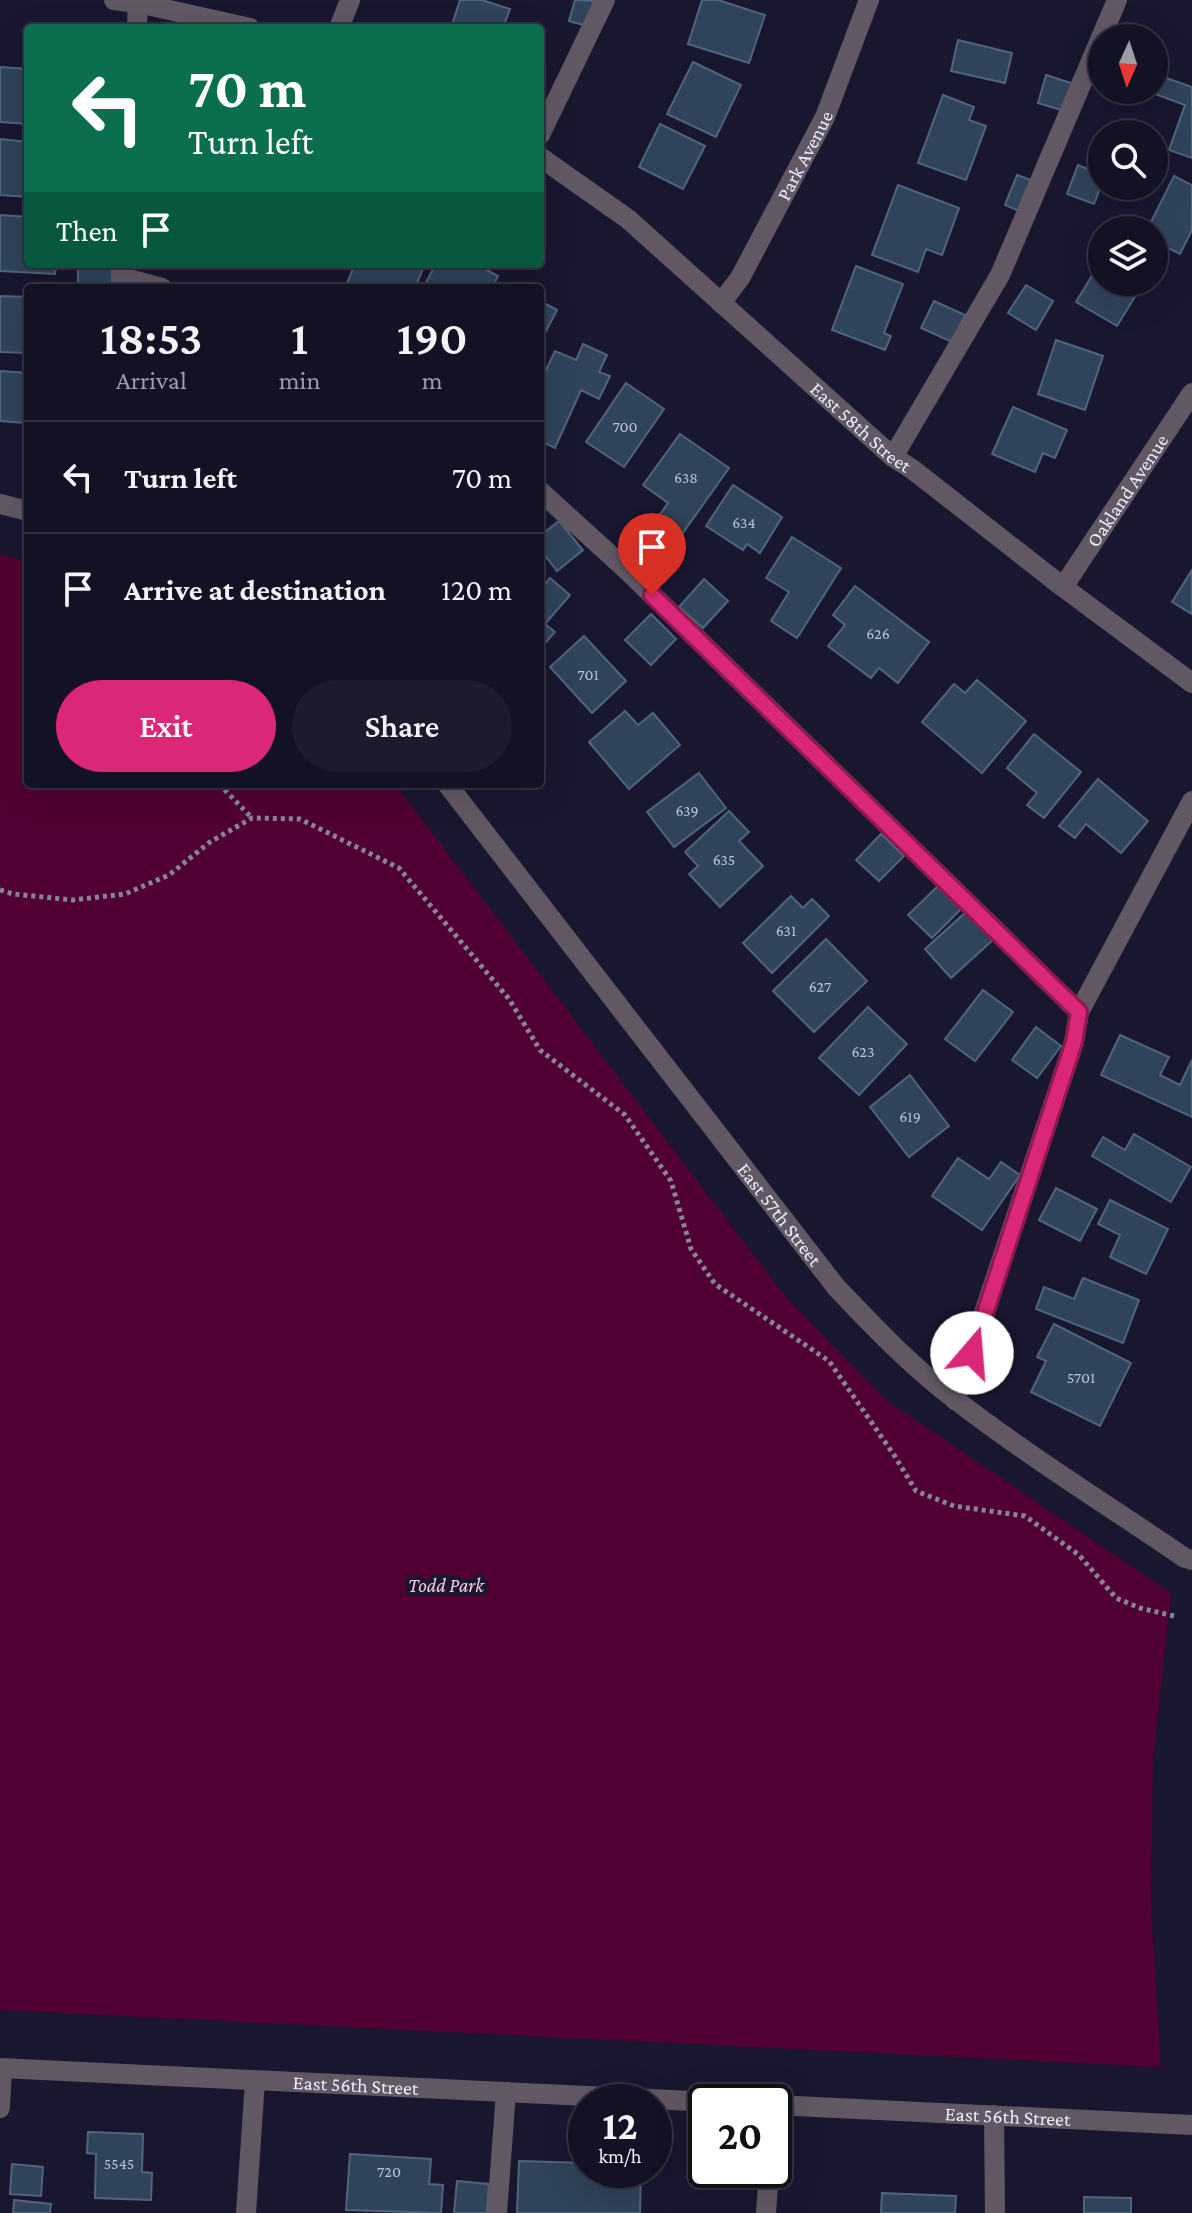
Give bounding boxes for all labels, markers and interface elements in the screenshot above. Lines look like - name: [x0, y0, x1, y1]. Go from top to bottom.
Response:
- north arrow: [1088, 24, 1168, 104]
- map controls: [1088, 24, 1168, 296]
- icon: left: [56, 56, 160, 160]
- text: 70 m: [188, 57, 307, 119]
- street label: Park Avenue: [772, 108, 837, 204]
- button: search: [1088, 120, 1168, 200]
- text: Turn left: [188, 122, 313, 162]
- icon: arrive: [134, 208, 178, 252]
- text: Then: [56, 214, 118, 247]
- button: layers: [1088, 216, 1168, 296]
- text: 18:53: [100, 311, 202, 364]
- text: 1: [291, 311, 308, 364]
- text: 190: [397, 311, 468, 364]
- text: Arrival: [116, 366, 187, 395]
- text: min: [279, 366, 320, 395]
- text: m: [422, 366, 443, 395]
- street label: East 58th Street: [806, 377, 916, 477]
- house number: 700: [612, 418, 638, 435]
- street label: Oakland Avenue: [1082, 430, 1173, 551]
- icon: left: [56, 455, 100, 499]
- text: Turn left: [124, 461, 237, 494]
- text: 70 m: [452, 461, 512, 494]
- house number: 638: [674, 469, 698, 486]
- pin: [618, 513, 686, 595]
- house number: 634: [732, 514, 756, 531]
- icon: arrive: [630, 525, 674, 569]
- icon: arrive: [56, 567, 100, 611]
- text: Arrive at destination: [124, 573, 386, 606]
- text: 120 m: [441, 573, 512, 606]
- house number: 626: [866, 625, 890, 642]
- house number: 701: [577, 666, 599, 683]
- button: Exit: [56, 680, 276, 772]
- button: Share: [292, 680, 512, 772]
- house number: 639: [675, 802, 699, 819]
- house number: 635: [713, 851, 735, 868]
- house number: 631: [776, 922, 796, 939]
- house number: 627: [809, 978, 832, 995]
- house number: 623: [851, 1043, 875, 1060]
- house number: 619: [899, 1108, 921, 1125]
- street label: East 57th Street: [733, 1158, 827, 1271]
- position arrow: [930, 1311, 1014, 1395]
- house number: 5701: [1067, 1369, 1095, 1386]
- park label: Todd Park: [408, 1574, 485, 1596]
- street label: East 56th Street: [292, 2071, 419, 2099]
- speed limit sign: 20: [688, 2084, 792, 2188]
- street label: East 56th Street: [944, 2102, 1071, 2130]
- text: 12: [602, 2103, 638, 2148]
- text: km/h: [598, 2145, 642, 2167]
- house number: 5545: [104, 2155, 134, 2172]
- house number: 720: [377, 2163, 401, 2180]

